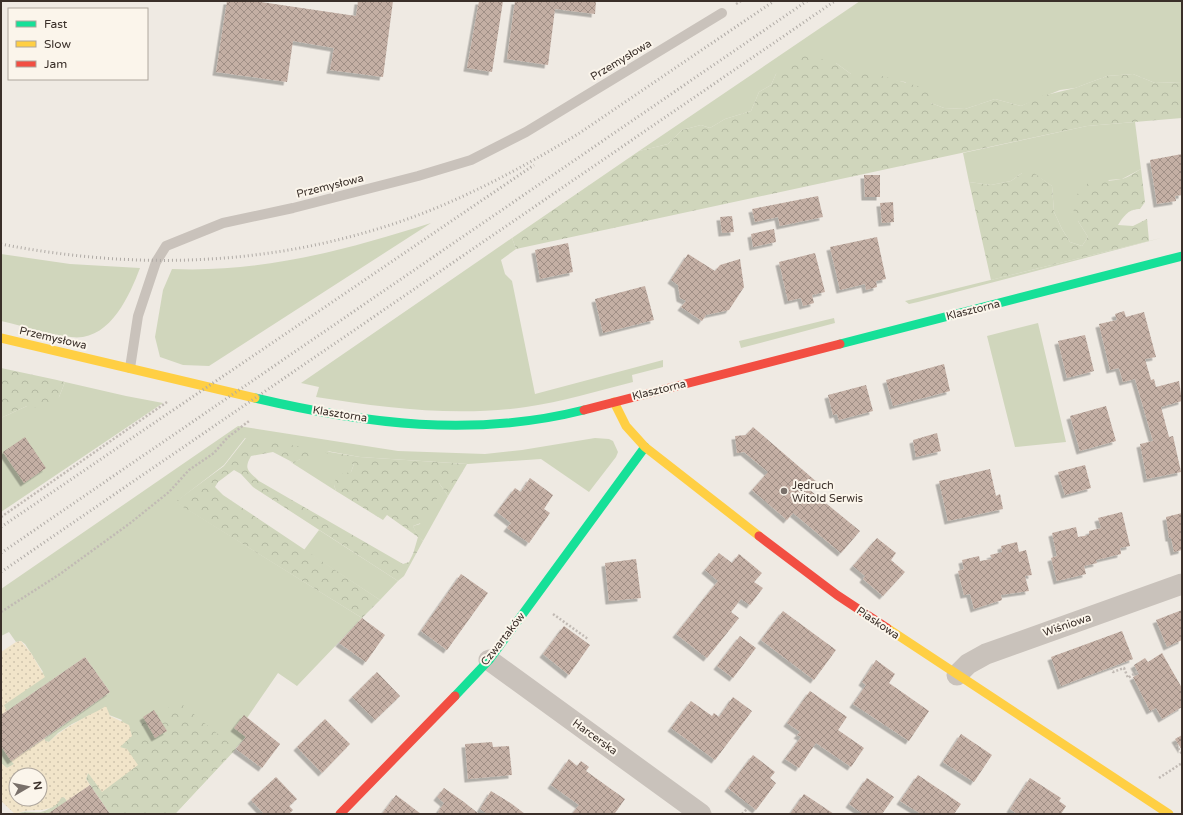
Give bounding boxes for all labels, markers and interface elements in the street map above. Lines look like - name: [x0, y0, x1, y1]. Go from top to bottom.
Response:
- legend: [8, 8, 148, 80]
- text: Fast: [44, 17, 68, 31]
- text: Slow: [44, 37, 71, 51]
- street label: Przemysłowa: [588, 37, 654, 83]
- text: Jam: [44, 57, 67, 71]
- street label: Przemysłowa: [295, 171, 365, 201]
- street label: Klasztorna: [945, 297, 1001, 323]
- street label: Przemysłowa: [18, 324, 88, 352]
- street label: Klasztorna: [631, 377, 687, 403]
- street label: Klasztorna: [312, 403, 368, 425]
- place label: Jędruch Witold Serwis: [792, 479, 863, 505]
- marker: Jędruch Witold Serwis: [779, 486, 789, 496]
- street label: Piaskowa: [854, 604, 902, 642]
- street label: Czwartaków: [478, 610, 528, 668]
- street label: Wiśniowa: [1041, 611, 1093, 639]
- street label: Harcerska: [570, 716, 620, 758]
- north arrow: [8, 767, 48, 807]
- text: N: [30, 780, 44, 791]

